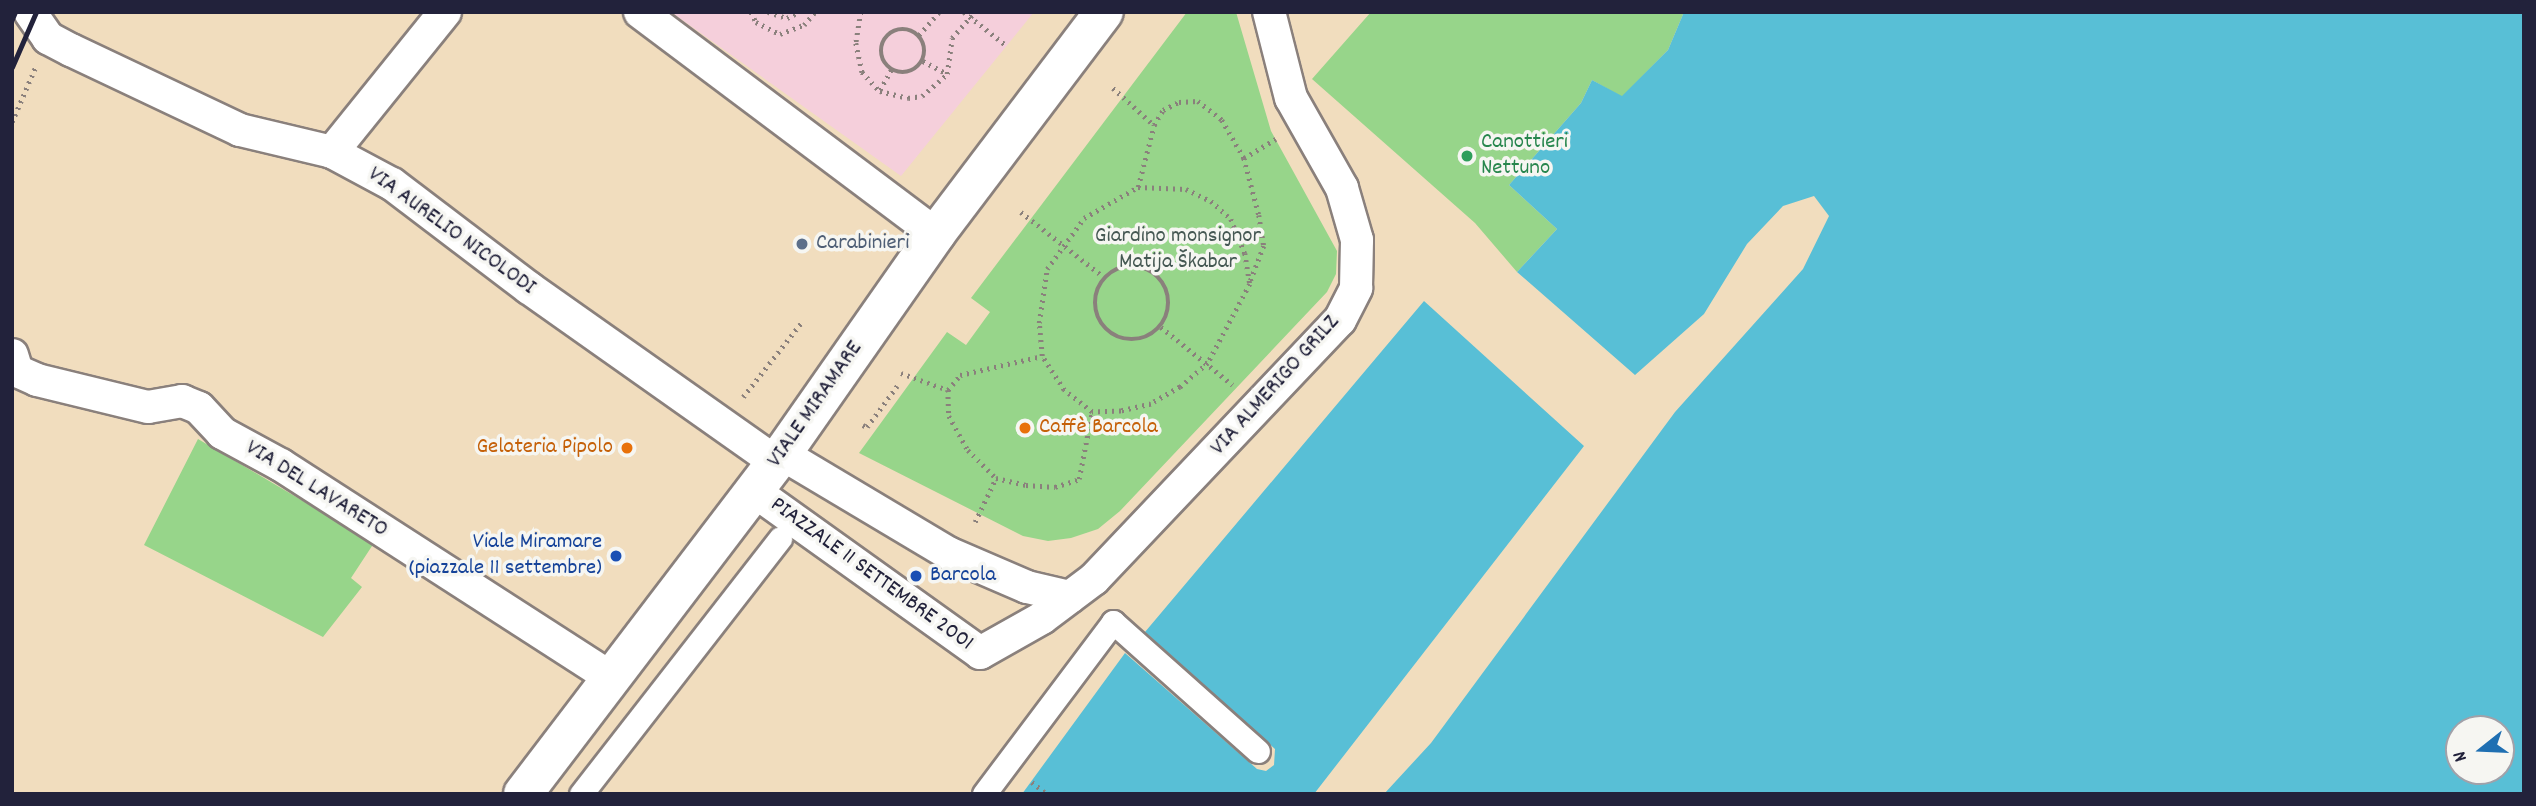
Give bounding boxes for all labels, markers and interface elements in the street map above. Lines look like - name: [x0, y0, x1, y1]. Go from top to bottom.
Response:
- place label: Canottieri Nettuno: [1481, 129, 1568, 183]
- marker: Canottieri Nettuno: [1459, 148, 1475, 164]
- street label: VIA AURELIO NICOLODI: [362, 162, 540, 302]
- park label: Giardino monsignor Matija Škabar: [1095, 223, 1261, 277]
- place label: Carabinieri: [816, 230, 909, 258]
- marker: Carabinieri: [794, 236, 810, 252]
- street label: VIA ALMERIGO GRILZ: [1206, 310, 1346, 462]
- street label: VIALE MIRAMARE: [762, 337, 870, 473]
- place label: Caffè Barcola: [1039, 414, 1158, 442]
- marker: Caffè Barcola: [1017, 420, 1033, 436]
- place label: Gelateria Pipolo: [476, 434, 613, 462]
- street label: VIA DEL LAVARETO: [240, 435, 392, 545]
- marker: Gelateria Pipolo: [619, 440, 635, 456]
- street label: PIAZZALE 11 SETTEMBRE 2001: [764, 492, 978, 658]
- place label: Viale Miramare (piazzale 11 settembre): [409, 529, 602, 583]
- marker: Viale Miramare (piazzale 11 settembre): [608, 548, 624, 564]
- place label: Barcola: [930, 562, 996, 590]
- marker: Barcola: [908, 568, 924, 584]
- north arrow: [2445, 715, 2515, 785]
- text: N: [2447, 747, 2476, 765]

